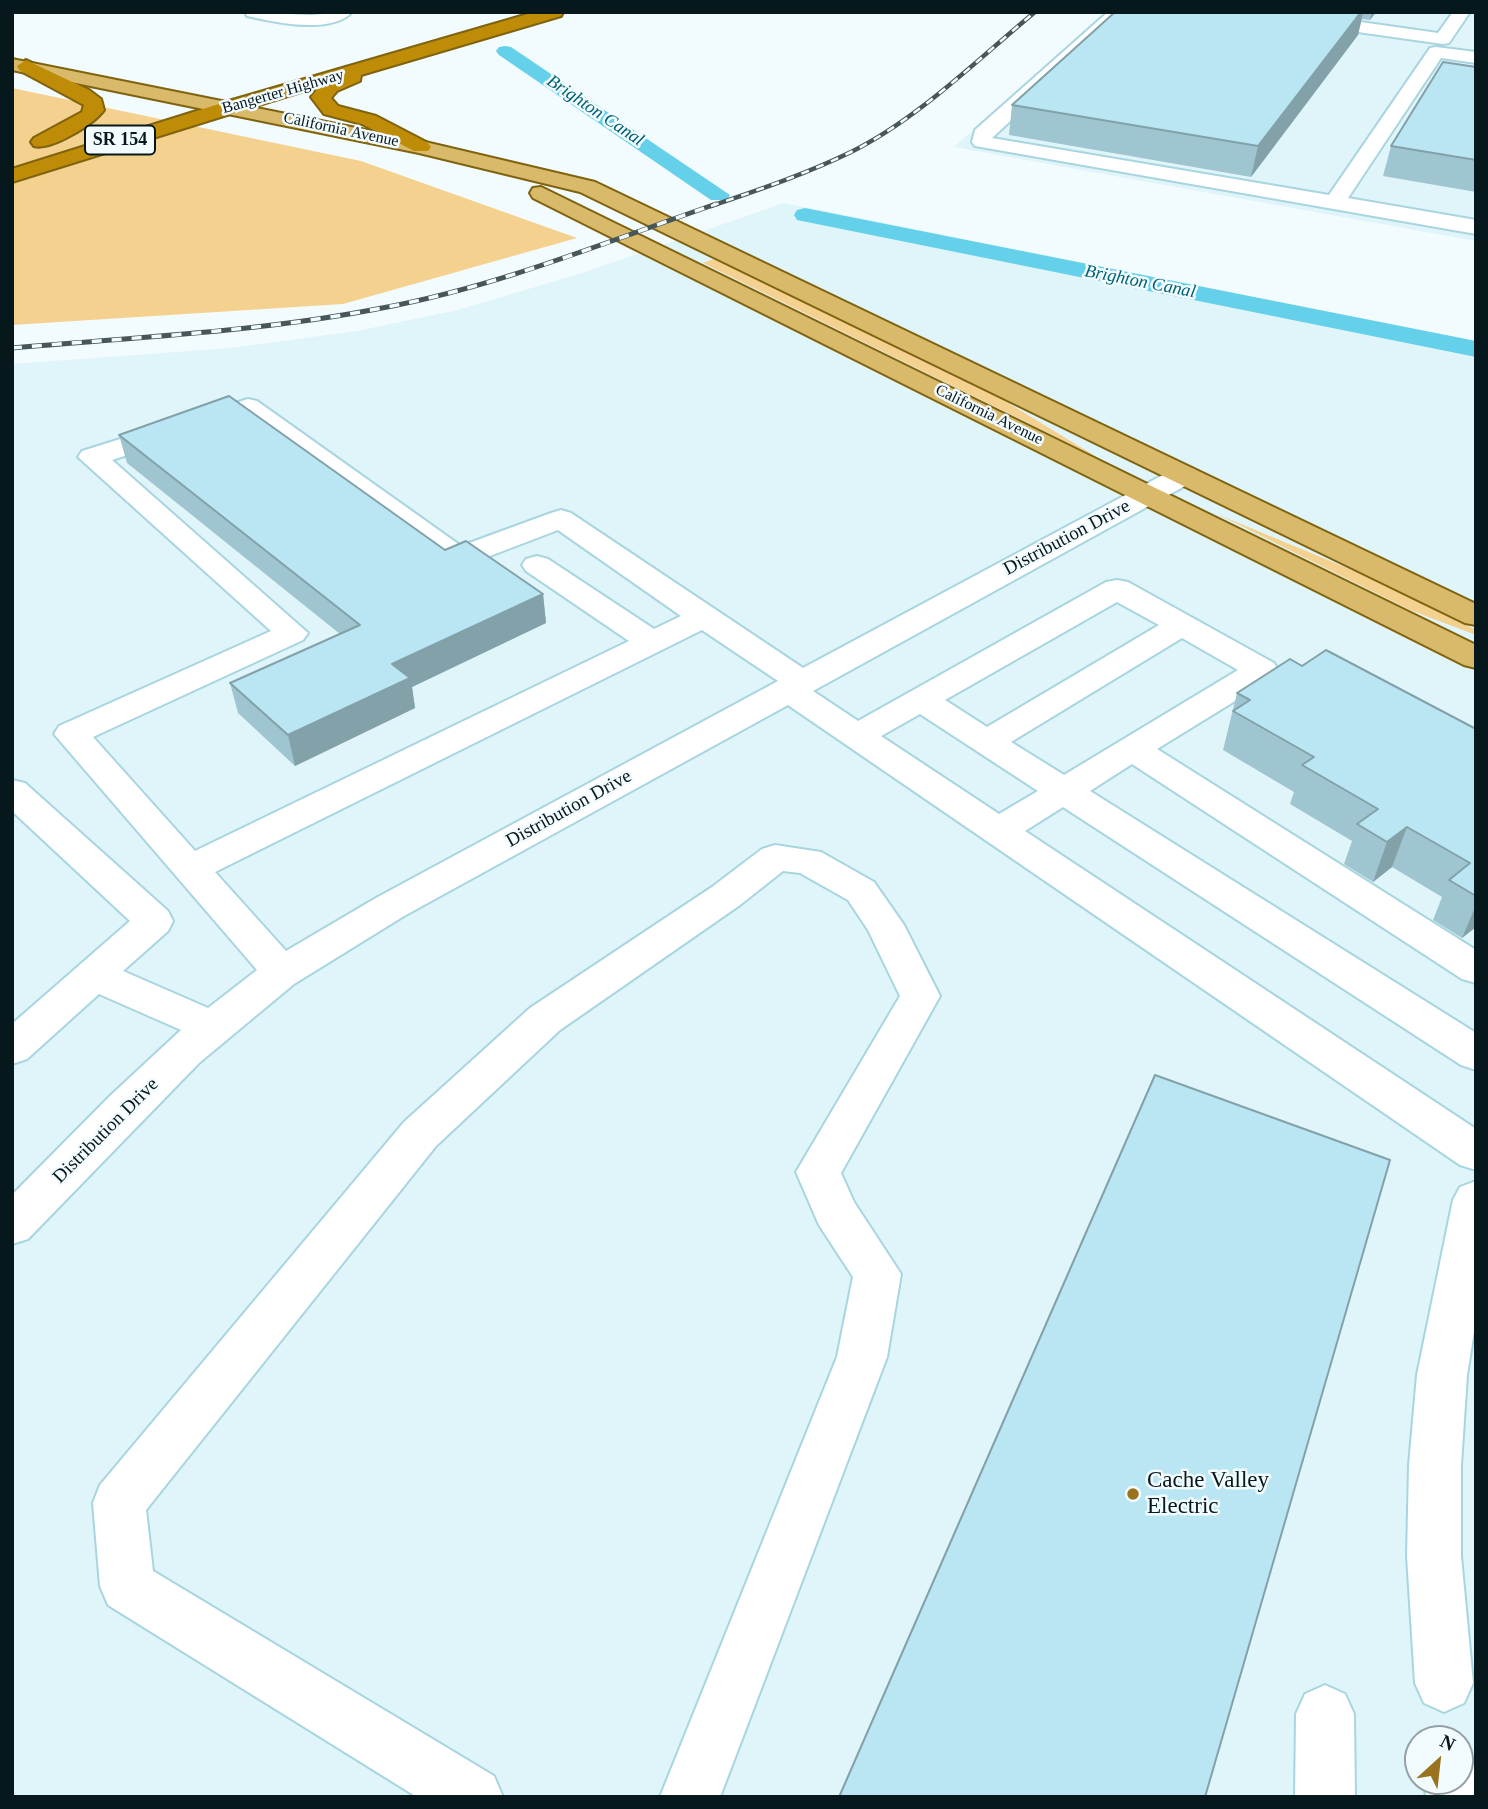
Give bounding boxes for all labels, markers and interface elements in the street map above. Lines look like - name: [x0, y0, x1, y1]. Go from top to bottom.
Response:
- street label: Bangerter Highway: [220, 65, 346, 119]
- water label: Brighton Canal: [542, 71, 648, 151]
- street label: California Avenue: [282, 108, 400, 152]
- road number: SR 154: [85, 125, 155, 154]
- water label: Brighton Canal: [1083, 261, 1197, 303]
- street label: California Avenue: [932, 381, 1046, 449]
- street label: Distribution Drive: [1000, 495, 1134, 581]
- street label: Distribution Drive: [502, 765, 636, 853]
- street label: Distribution Drive: [48, 1073, 164, 1189]
- place label: Cache Valley Electric: [1147, 1467, 1269, 1521]
- marker: Cache Valley Electric: [1125, 1486, 1141, 1502]
- north arrow: [1404, 1725, 1474, 1795]
- text: N: [1437, 1730, 1459, 1755]

